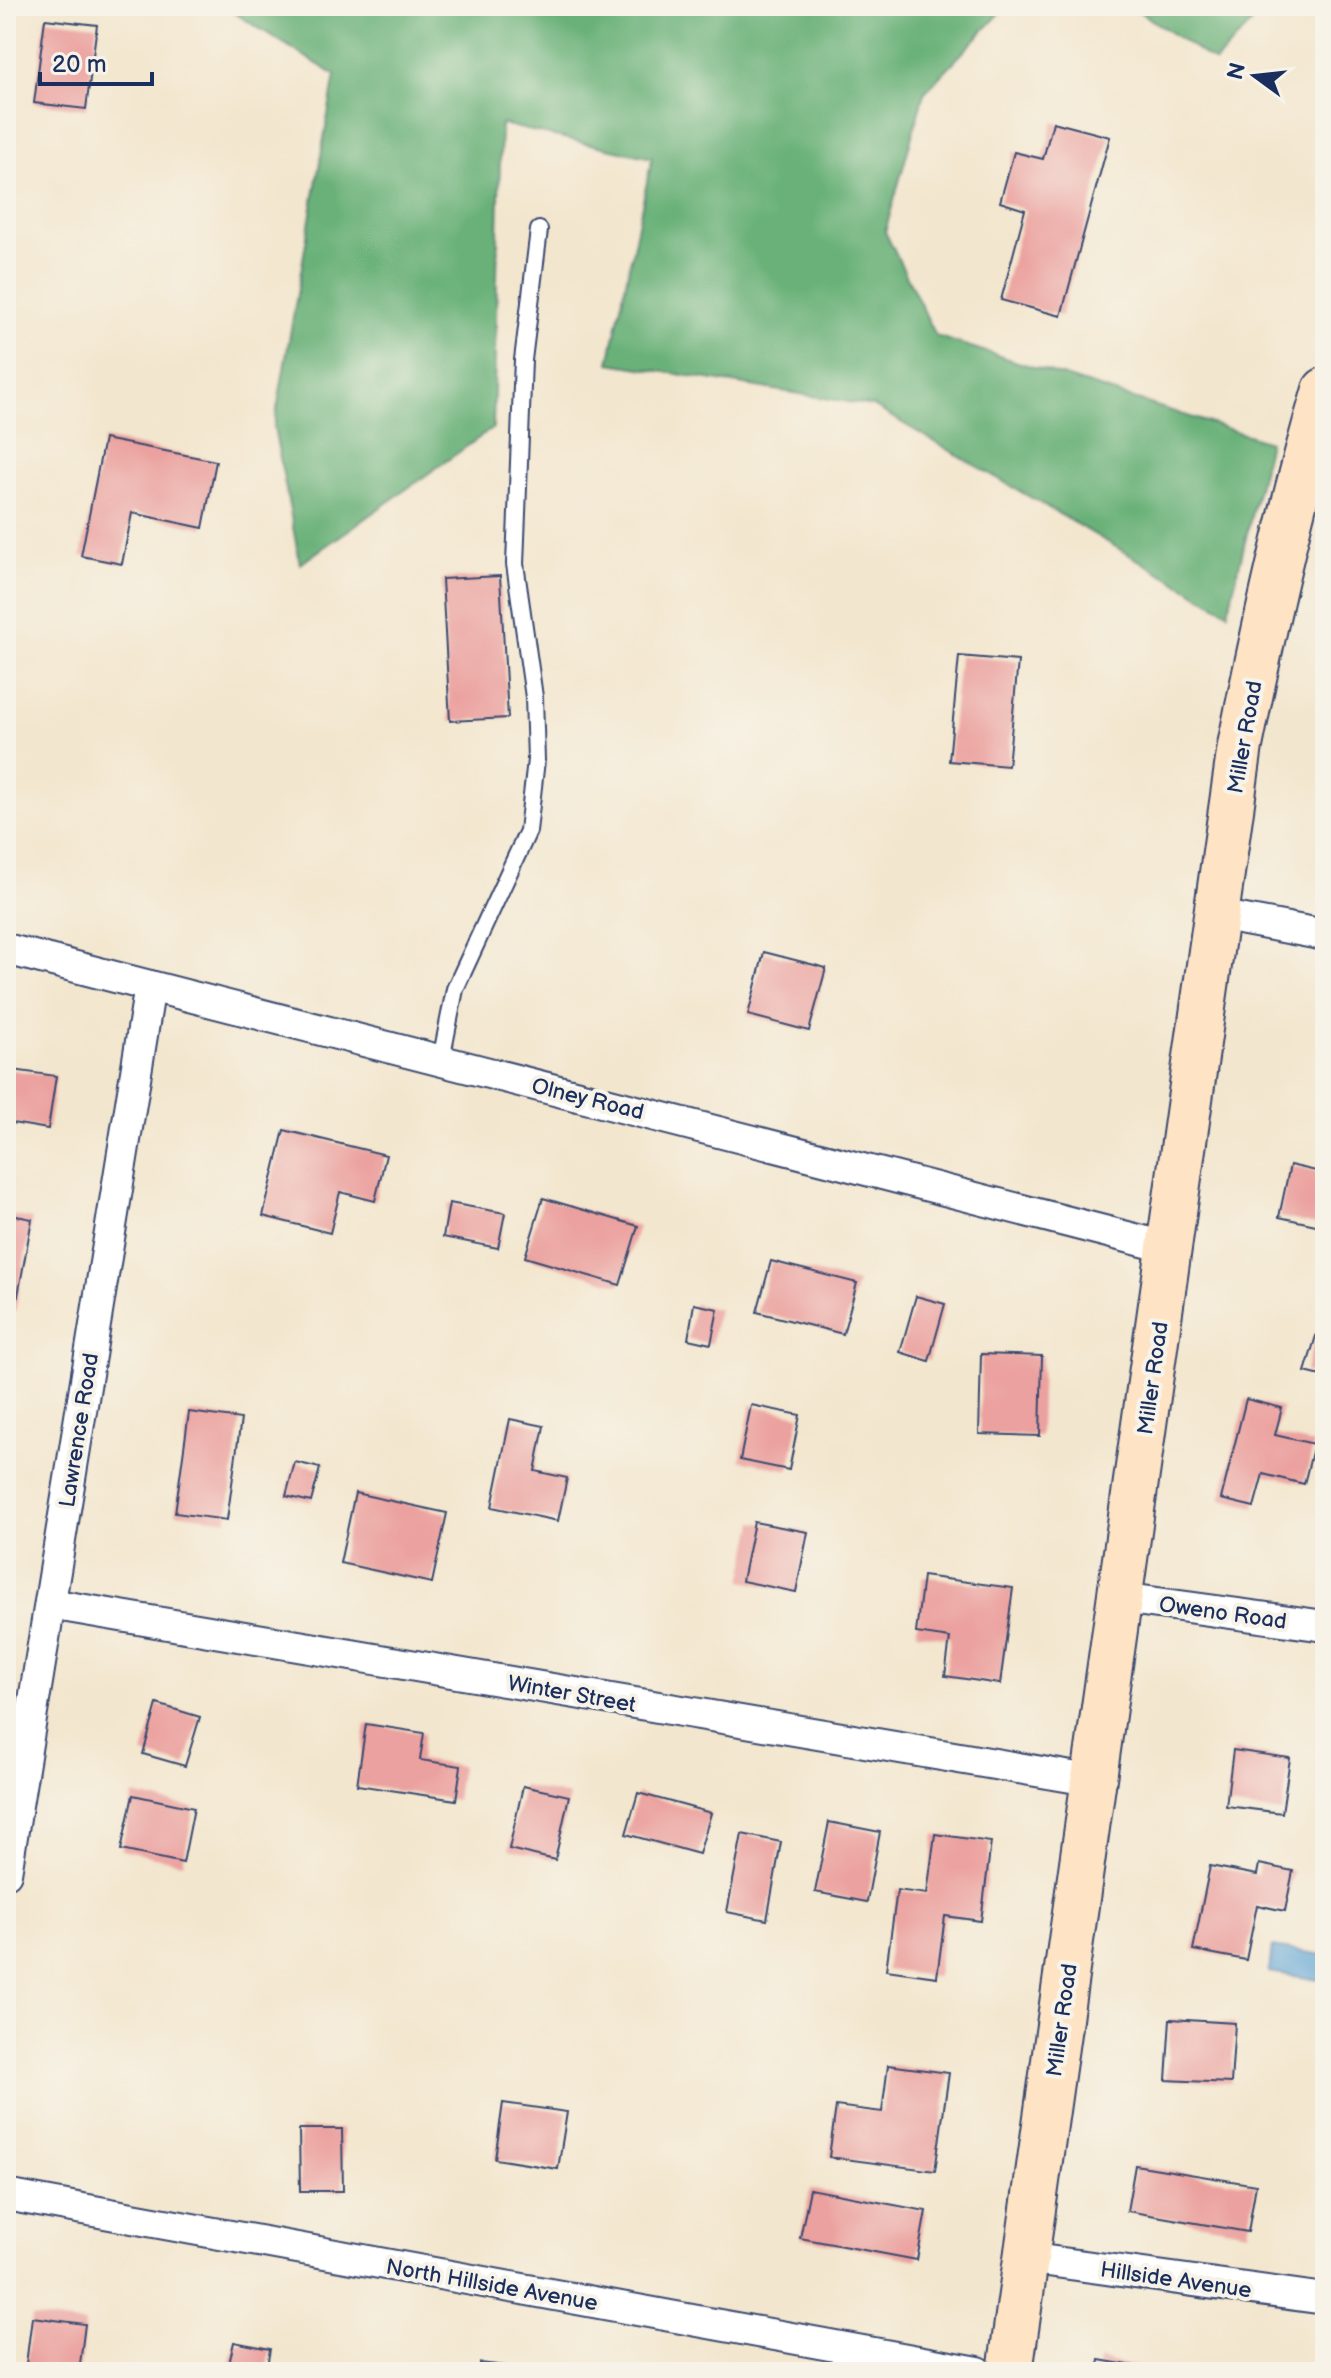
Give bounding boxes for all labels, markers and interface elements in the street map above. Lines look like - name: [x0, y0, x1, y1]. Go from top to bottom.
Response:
- scale bar: [40, 36, 152, 86]
- north arrow: [1215, 36, 1295, 116]
- text: 20 m: [52, 50, 107, 79]
- text: N: [1222, 60, 1252, 83]
- street label: Miller Road: [1222, 679, 1269, 796]
- street label: Olney Road: [529, 1072, 646, 1126]
- street label: Miller Road: [1132, 1320, 1175, 1436]
- street label: Lawrence Road: [54, 1351, 105, 1509]
- street label: Oweno Road: [1157, 1591, 1288, 1636]
- street label: Winter Street: [506, 1670, 638, 1719]
- street label: Miller Road: [1041, 1962, 1084, 2078]
- street label: North Hillside Avenue: [384, 2254, 600, 2317]
- street label: Hillside Avenue: [1098, 2257, 1253, 2304]

